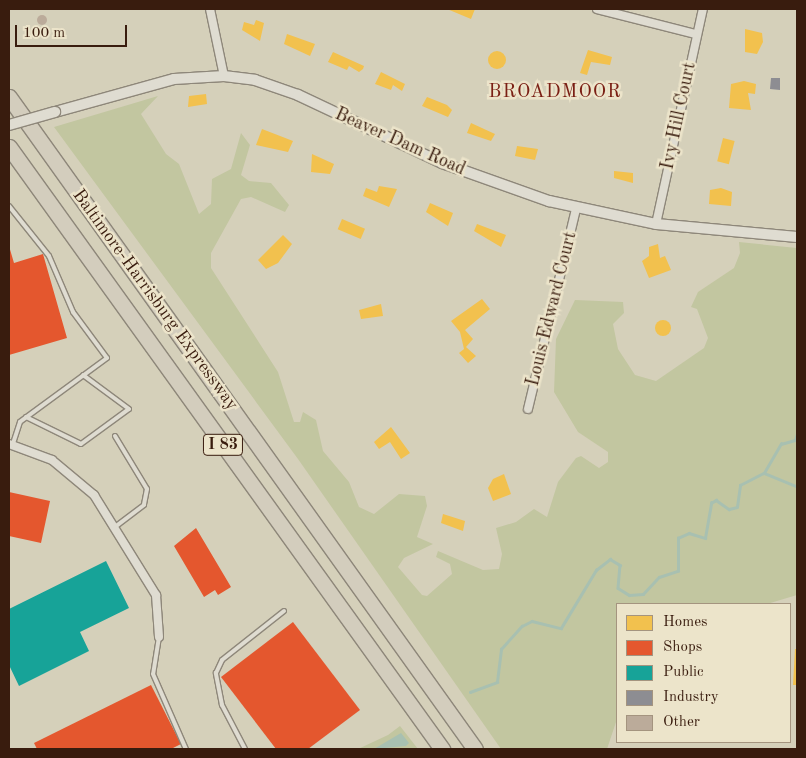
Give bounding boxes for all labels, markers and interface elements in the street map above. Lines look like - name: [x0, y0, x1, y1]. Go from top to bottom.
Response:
- scale bar: [18, 15, 130, 47]
- text: 100 m: [23, 26, 65, 41]
- street label: Ivy Hill Court: [657, 60, 701, 172]
- district label: BROADMOOR: [487, 82, 623, 104]
- street label: Beaver Dam Road: [331, 104, 469, 180]
- street label: Baltimore-Harrisburg Expressway: [67, 185, 243, 415]
- street label: Louis Edward Court: [522, 229, 582, 389]
- road number: I 83: [202, 432, 244, 458]
- legend: [616, 603, 791, 743]
- text: Homes: [663, 615, 708, 630]
- text: Shops: [663, 640, 702, 655]
- text: Public: [663, 665, 704, 680]
- text: Industry: [663, 690, 719, 705]
- text: Other: [663, 715, 700, 730]

